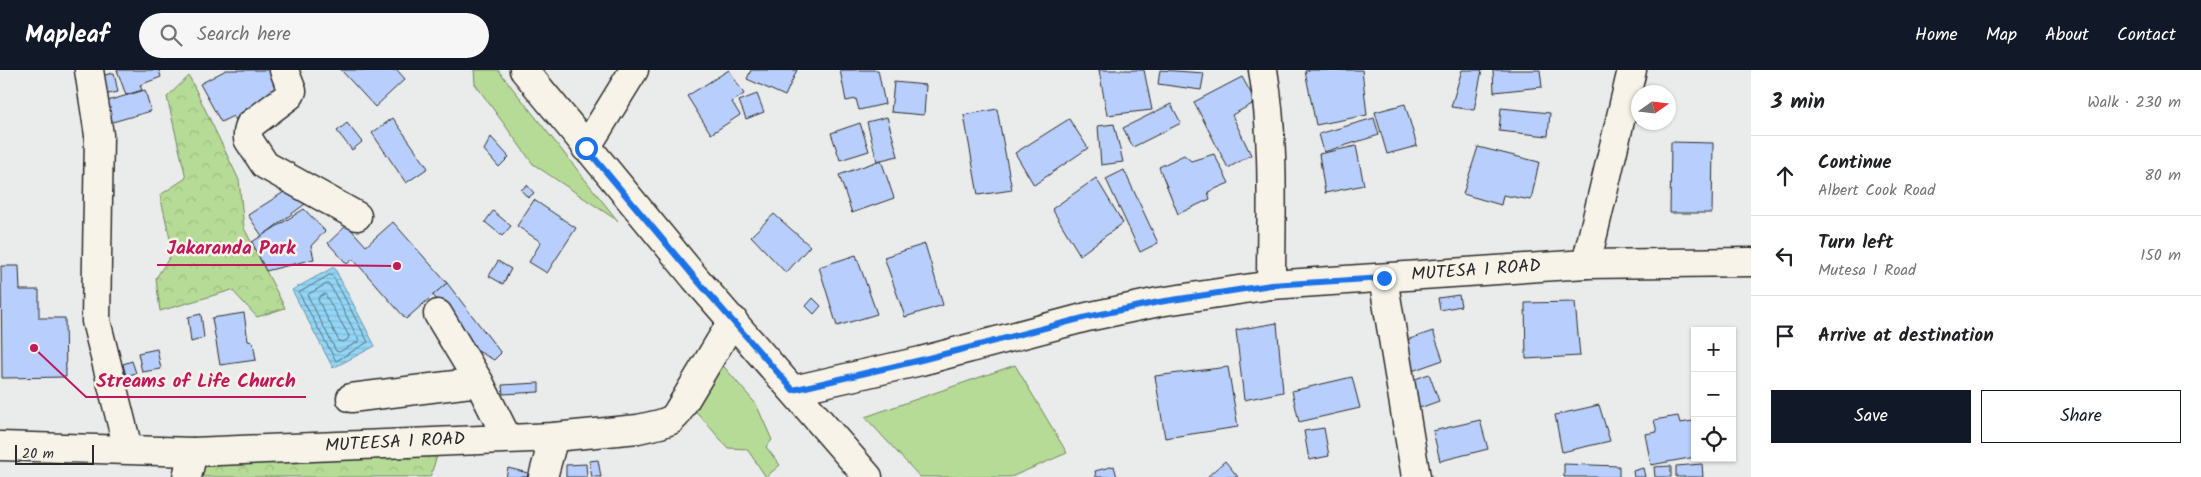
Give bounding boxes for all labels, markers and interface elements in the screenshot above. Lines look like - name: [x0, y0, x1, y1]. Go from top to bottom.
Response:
- search box: [139, 13, 489, 58]
- text: Mapleaf: [25, 16, 109, 55]
- text: Search here: [197, 20, 291, 50]
- icon: search: [157, 21, 185, 49]
- text: Home: [1915, 21, 1958, 50]
- text: Map: [1986, 21, 2017, 50]
- text: About: [2045, 21, 2089, 50]
- text: Contact: [2117, 21, 2176, 50]
- north arrow: [1631, 85, 1676, 130]
- text: 3 min: [1771, 86, 1825, 119]
- text: Walk · 230 m: [2087, 90, 2181, 115]
- route start: [575, 137, 598, 160]
- text: Continue: [1818, 148, 1891, 178]
- icon: ahead: [1771, 162, 1799, 190]
- text: 80 m: [2144, 163, 2181, 188]
- text: Albert Cook Road: [1818, 178, 1935, 203]
- text: Turn left: [1818, 228, 1893, 258]
- callout: Jakaranda Park: [157, 231, 306, 265]
- text: Jakaranda Park: [167, 234, 296, 264]
- icon: left: [1771, 242, 1799, 270]
- text: 150 m: [2140, 243, 2181, 268]
- street label: MUTESA 1 ROAD: [1410, 252, 1542, 290]
- text: Mutesa 1 Road: [1818, 258, 1916, 283]
- route end: [1373, 267, 1396, 290]
- text: Arrive at destination: [1818, 321, 1994, 351]
- icon: arrive: [1771, 322, 1799, 350]
- map controls: [1691, 327, 1736, 462]
- button: +: [1691, 327, 1736, 372]
- callout: Streams of Life Church: [86, 363, 306, 397]
- text: Streams of Life Church: [96, 367, 296, 397]
- button: −: [1691, 372, 1736, 417]
- button: Save: [1771, 390, 1971, 443]
- button: Share: [1981, 390, 2181, 443]
- button: locate: [1691, 417, 1736, 462]
- street label: MUTEESA 1 ROAD: [324, 425, 466, 461]
- scale bar: [15, 442, 94, 465]
- text: 20 m: [22, 443, 54, 465]

